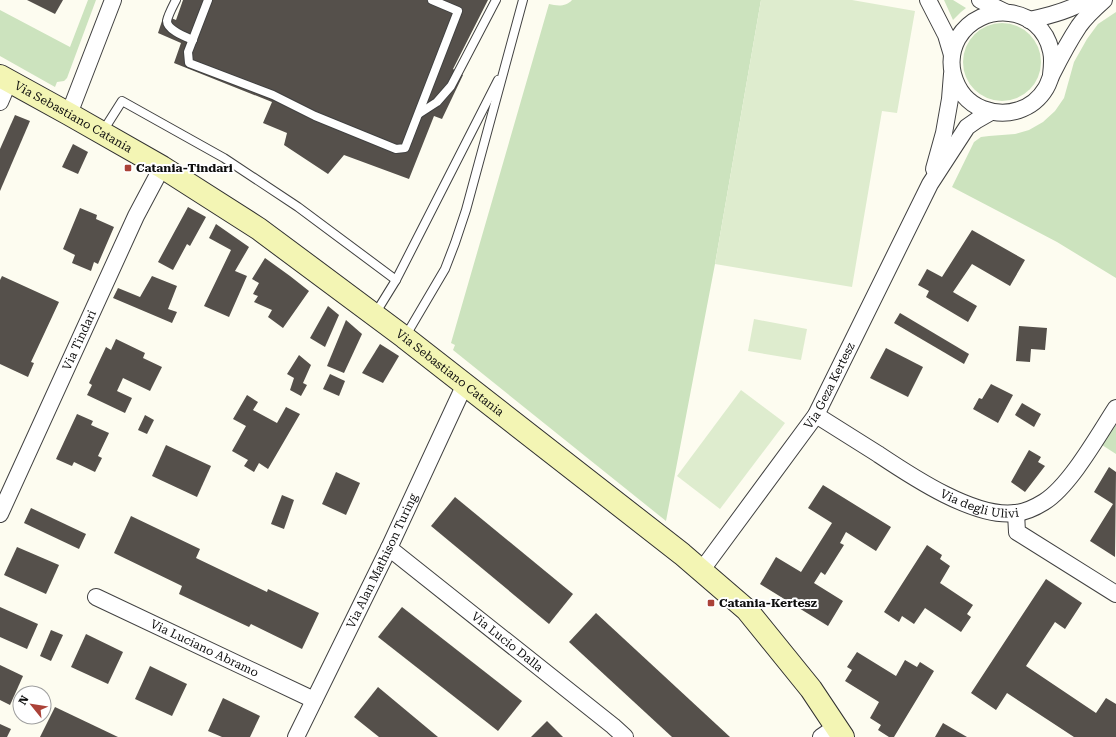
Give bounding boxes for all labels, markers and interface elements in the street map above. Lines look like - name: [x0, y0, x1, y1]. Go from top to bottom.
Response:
- street label: Via Sebastiano Catania: [12, 78, 135, 156]
- place label: Catania-Tindari: [136, 161, 233, 175]
- marker: Catania-Tindari: [123, 163, 133, 173]
- street label: Via Tindari: [60, 308, 99, 372]
- street label: Via Sebastiano Catania: [393, 327, 507, 420]
- street label: Via Geza Kertesz: [801, 340, 858, 432]
- street label: Via degli Ulivi: [938, 486, 1020, 521]
- street label: Via Alan Mathison Turing: [344, 491, 420, 631]
- place label: Catania-Kertesz: [719, 596, 817, 610]
- marker: Catania-Kertesz: [706, 598, 716, 608]
- street label: Via Lucio Dalla: [469, 609, 546, 675]
- street label: Via Luciano Abramo: [148, 617, 261, 680]
- north arrow: [12, 685, 52, 725]
- text: N: [16, 693, 32, 707]

